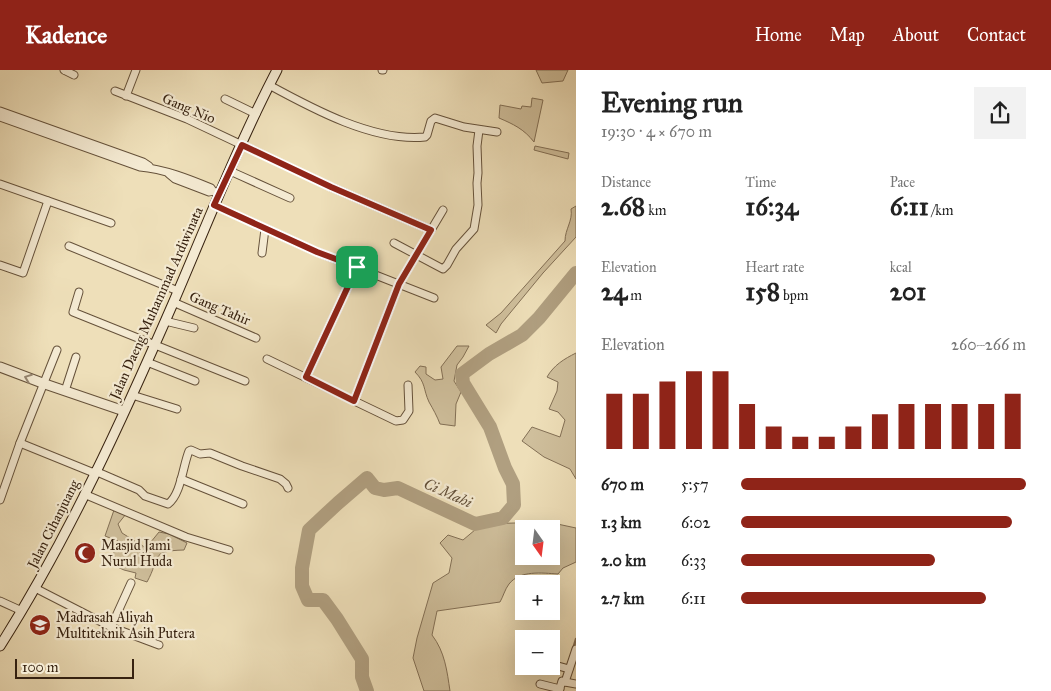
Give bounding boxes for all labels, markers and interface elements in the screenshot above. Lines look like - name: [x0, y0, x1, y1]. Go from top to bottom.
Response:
- text: Kadence: [25, 20, 107, 50]
- text: Home: [755, 24, 802, 46]
- text: Map: [830, 24, 865, 46]
- text: About: [893, 24, 939, 46]
- text: Contact: [967, 24, 1026, 46]
- text: Evening run: [601, 85, 743, 120]
- button: share: [974, 87, 1026, 139]
- street label: Gang Nio: [160, 90, 218, 127]
- text: 19:30 · 4 × 670 m: [601, 122, 712, 141]
- text: Distance: [601, 174, 651, 191]
- text: Time: [745, 174, 776, 191]
- text: Pace: [890, 174, 915, 191]
- text: 2.68: [601, 191, 645, 222]
- text: 16:34: [745, 191, 798, 222]
- text: 6:11: [890, 191, 929, 222]
- text: km: [645, 202, 666, 219]
- text: /km: [929, 202, 954, 219]
- street label: Jalan Daeng Muhammad Ardiwinata: [105, 204, 208, 404]
- pin: [336, 246, 378, 288]
- icon: arrive: [343, 253, 371, 281]
- text: Elevation: [601, 259, 657, 276]
- text: Heart rate: [745, 259, 804, 276]
- text: kcal: [890, 259, 912, 276]
- text: 24: [601, 276, 627, 307]
- text: 158: [745, 276, 780, 307]
- text: 201: [890, 276, 926, 307]
- text: m: [627, 287, 642, 304]
- text: bpm: [780, 287, 808, 304]
- street label: Gang Tahir: [187, 288, 254, 329]
- text: Elevation: [601, 335, 665, 354]
- text: 260–266 m: [951, 335, 1026, 354]
- one-way arrow: [24, 374, 33, 384]
- water label: Ci Mahi: [421, 474, 476, 512]
- text: 670 m: [601, 475, 644, 494]
- text: 5:57: [681, 475, 708, 494]
- street label: Jalan Cihanjuang: [23, 477, 84, 574]
- text: 1.3 km: [601, 513, 641, 532]
- text: 6:02: [681, 513, 710, 532]
- north arrow: [515, 520, 560, 565]
- map controls: [515, 520, 560, 675]
- place label: Masjid Jami Nurul Huda: [101, 537, 172, 570]
- mosque icon: Masjid Jami Nurul Huda: [73, 541, 97, 565]
- text: 2.0 km: [601, 551, 646, 570]
- text: 6:33: [681, 551, 706, 570]
- button: +: [515, 575, 560, 620]
- text: 2.7 km: [601, 589, 644, 608]
- text: 6:11: [681, 589, 706, 608]
- place label: Madrasah Aliyah Multiteknik Asih Putera: [56, 609, 195, 642]
- school or university icon: Madrasah Aliyah Multiteknik Asih Putera: [28, 613, 52, 637]
- button: −: [515, 630, 560, 675]
- scale bar: [15, 656, 134, 679]
- text: 100 m: [22, 659, 59, 676]

